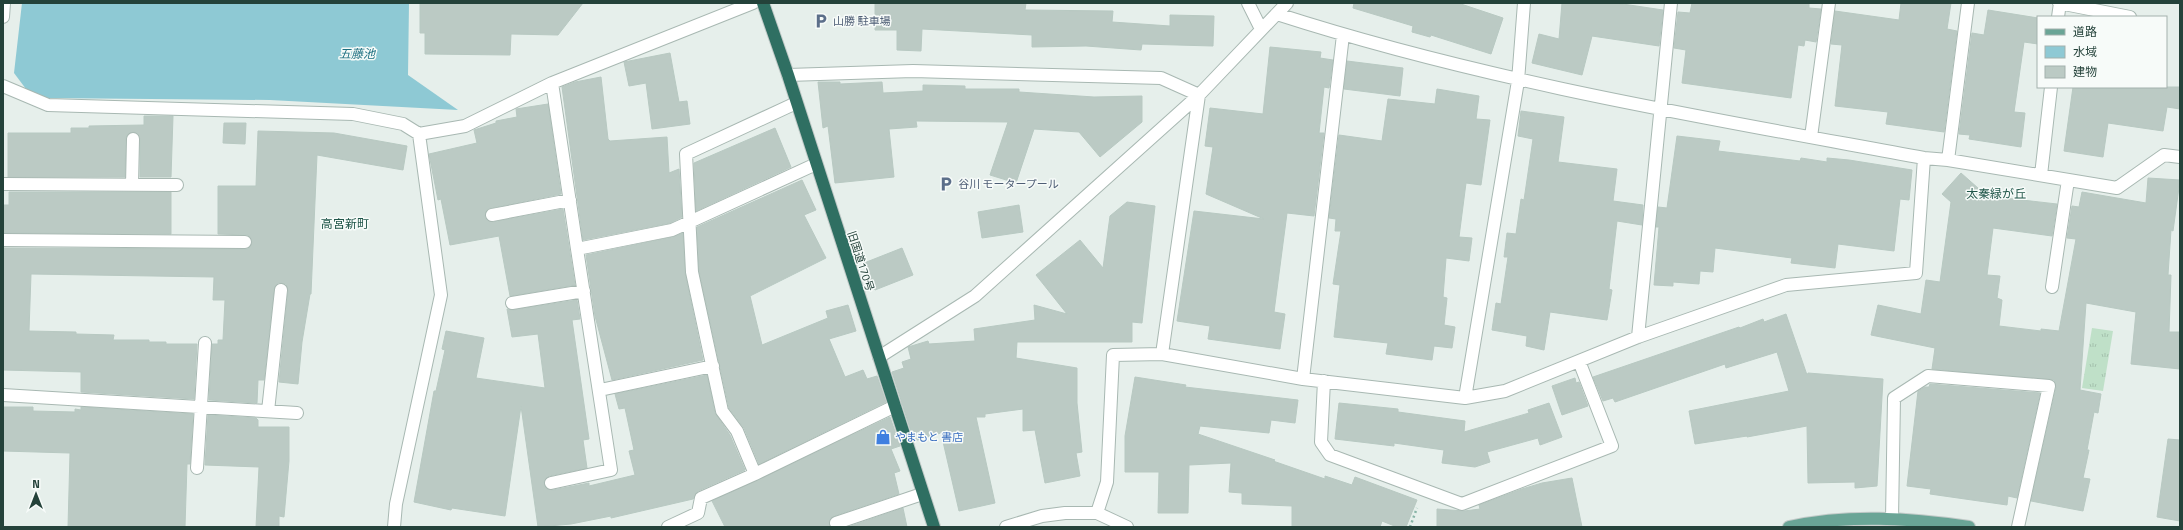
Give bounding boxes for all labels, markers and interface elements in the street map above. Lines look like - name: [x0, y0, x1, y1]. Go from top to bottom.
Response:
- parking icon: 山勝 駐車場: [812, 12, 830, 30]
- place label: 山勝 駐車場: [833, 13, 890, 29]
- legend: [2037, 16, 2167, 88]
- text: 道路: [2073, 22, 2097, 41]
- text: 水域: [2073, 42, 2097, 61]
- water label: 五藤池: [339, 44, 376, 63]
- text: 建物: [2073, 62, 2097, 81]
- parking icon: 谷川 モータープール: [937, 175, 955, 193]
- place label: 谷川 モータープール: [958, 176, 1059, 192]
- district label: 太秦緑が丘: [1966, 184, 2026, 203]
- district label: 高宮新町: [321, 214, 369, 233]
- street label: 旧国道170号: [844, 229, 878, 293]
- shop icon: やまもと 書店: [874, 428, 892, 446]
- place label: やまもと 書店: [895, 429, 963, 445]
- north arrow: [16, 474, 56, 514]
- text: N: [32, 476, 40, 492]

